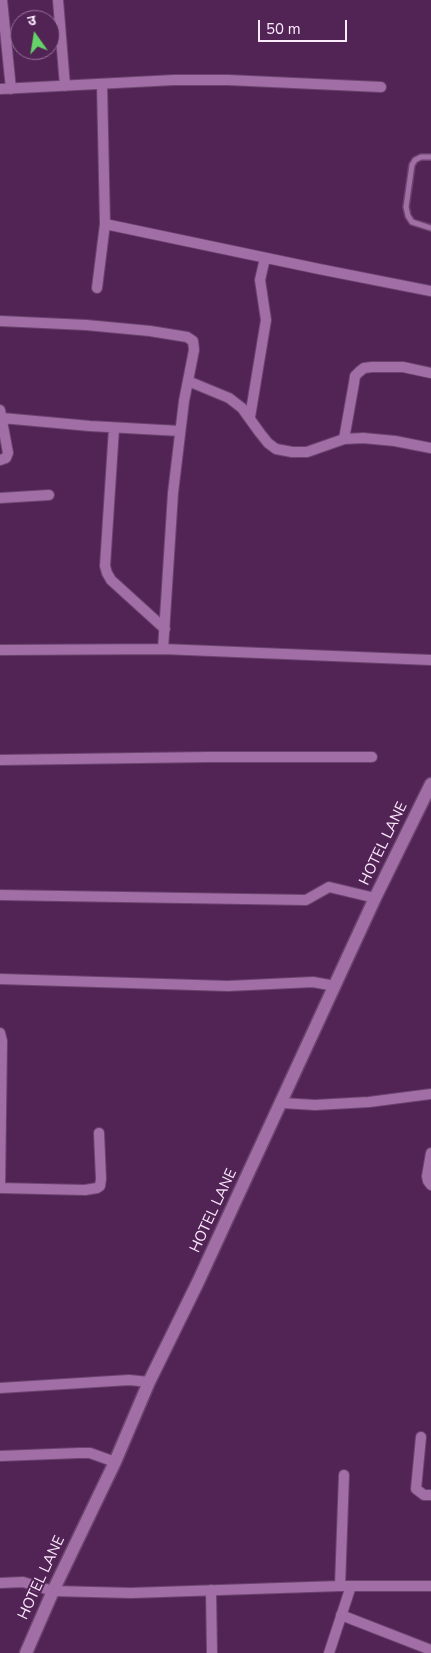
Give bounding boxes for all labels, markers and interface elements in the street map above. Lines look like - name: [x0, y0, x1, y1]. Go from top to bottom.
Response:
- north arrow: [10, 10, 60, 60]
- scale bar: [261, 10, 350, 42]
- text: उ: [26, 11, 38, 31]
- text: 50 m: [266, 19, 301, 39]
- street label: HOTEL LANE: [356, 799, 412, 889]
- street label: HOTEL LANE: [187, 1166, 241, 1256]
- street label: HOTEL LANE: [15, 1533, 69, 1623]

